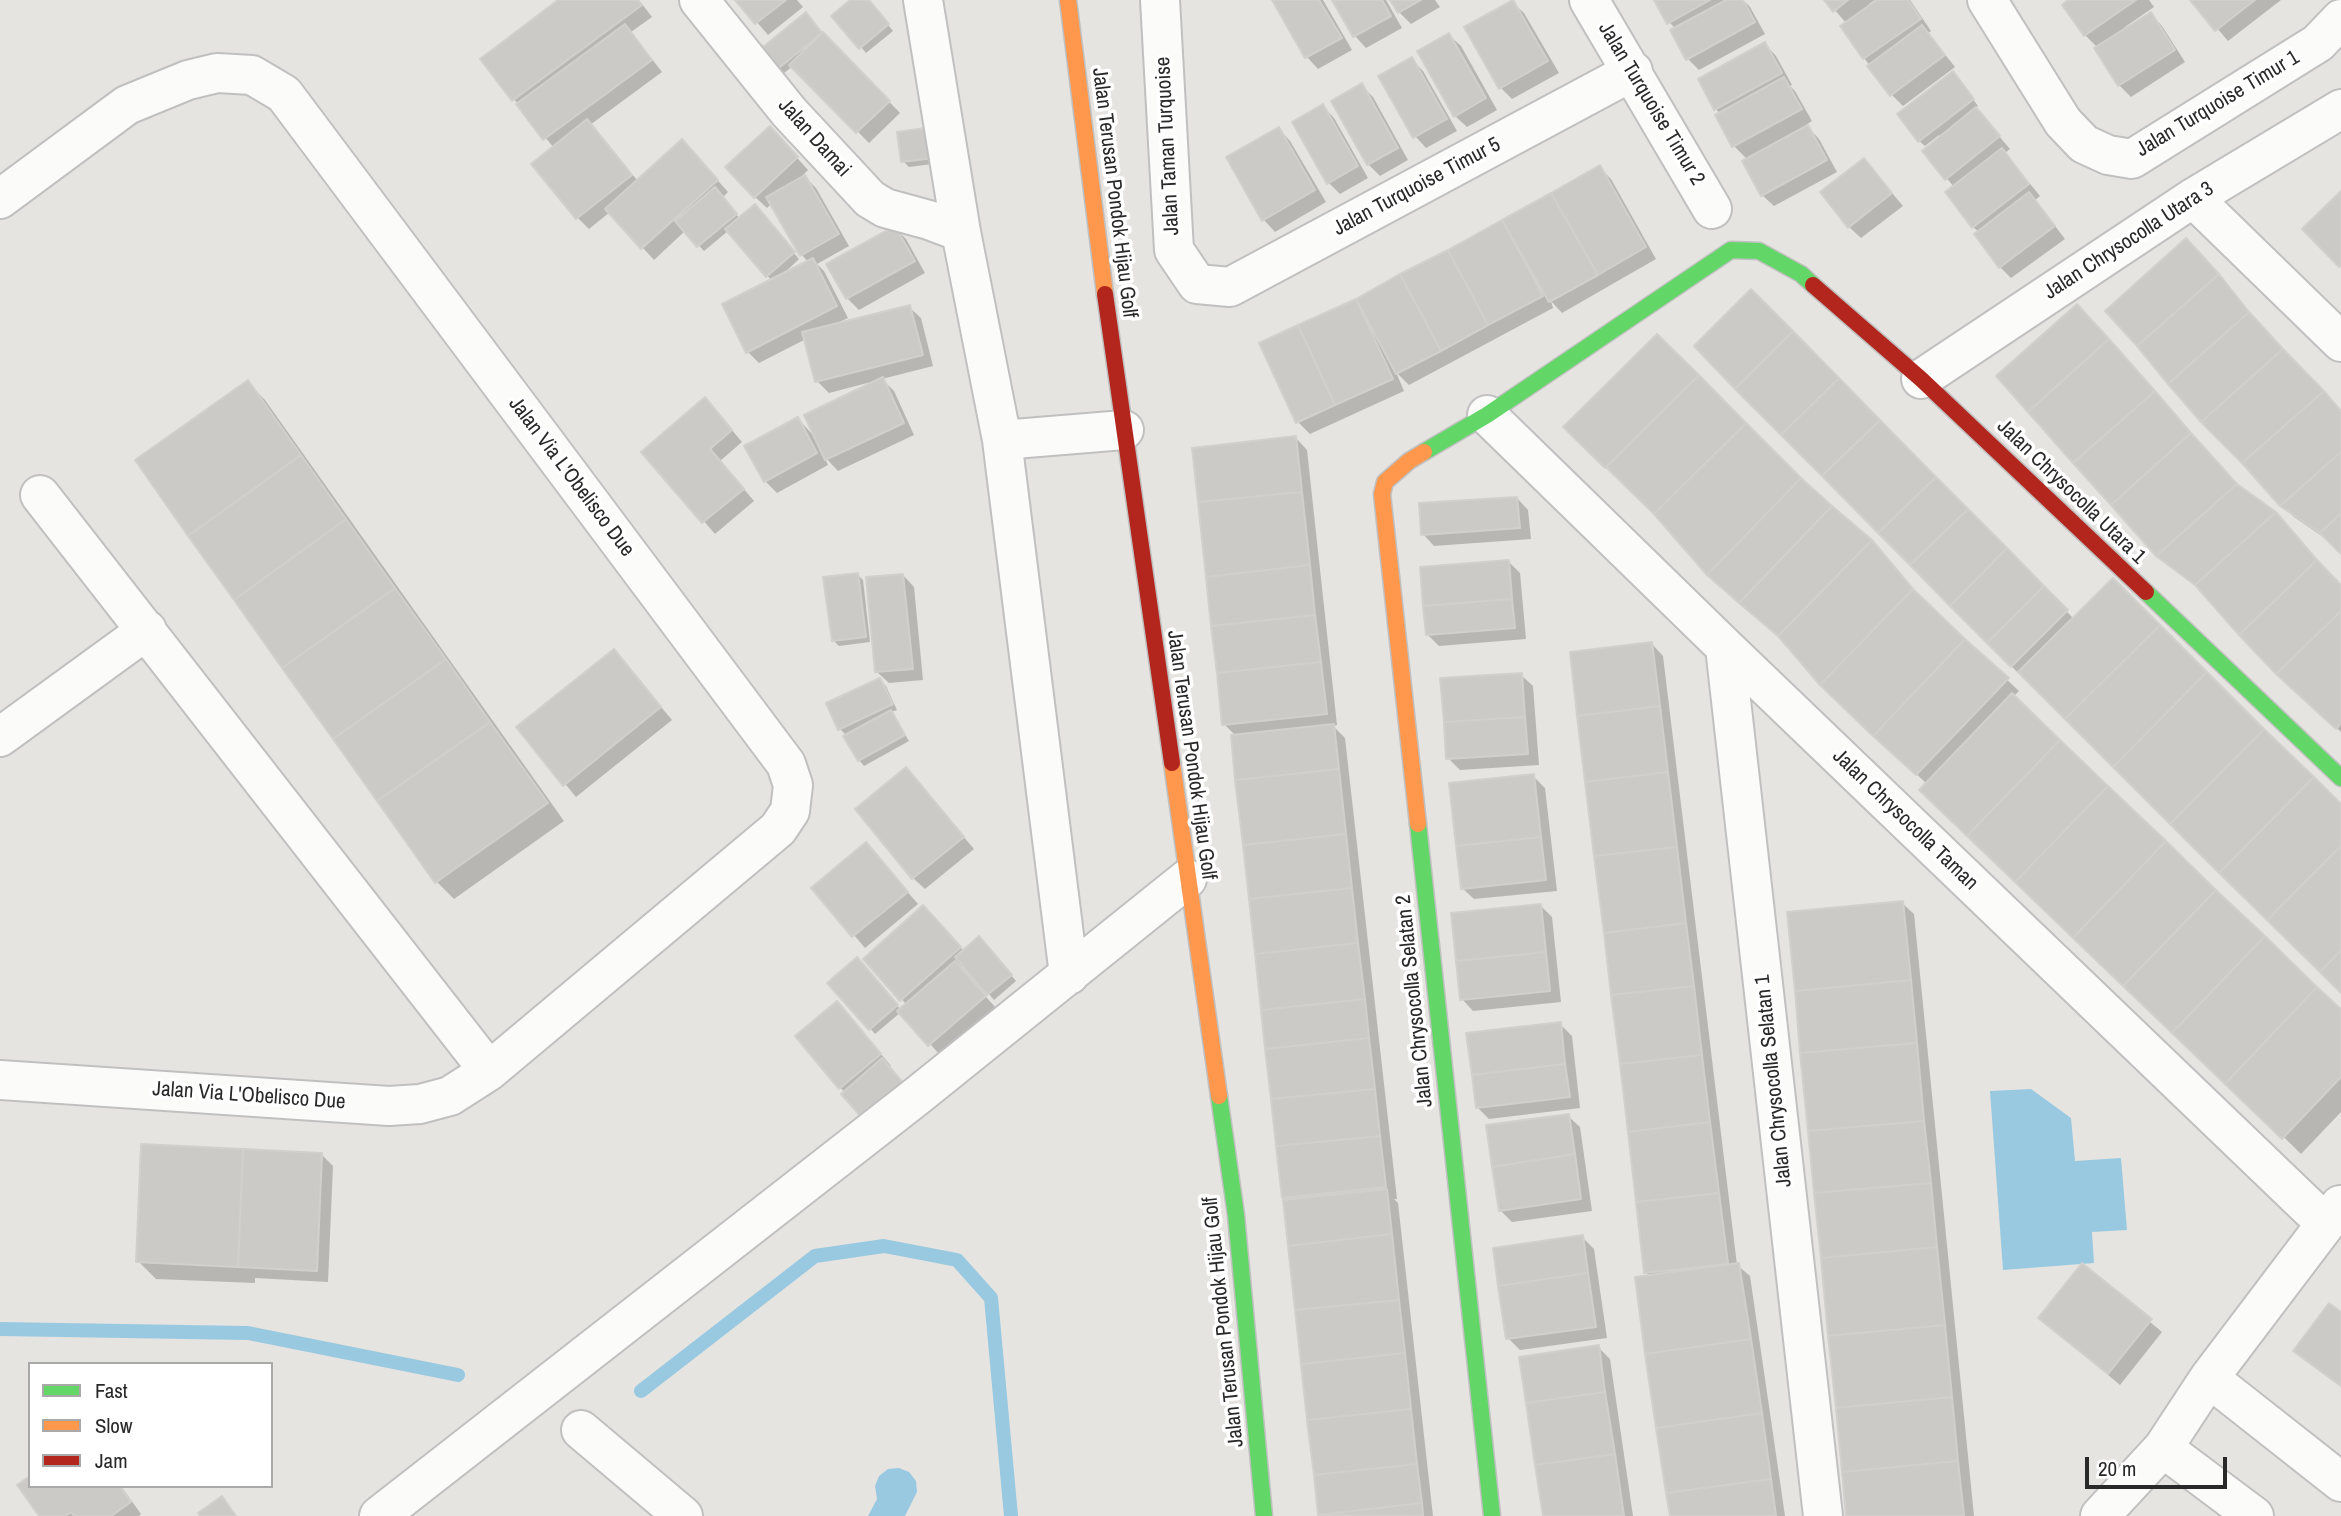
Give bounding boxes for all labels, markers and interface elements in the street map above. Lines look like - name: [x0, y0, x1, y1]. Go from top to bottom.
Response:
- street label: Jalan Turquoise Timur 2: [1592, 18, 1710, 190]
- street label: Jalan Turquoise Timur 1: [2132, 45, 2304, 163]
- street label: Jalan Taman Turquoise: [1151, 56, 1185, 236]
- street label: Jalan Terusan Pondok Hijau Golf: [1086, 67, 1142, 319]
- street label: Jalan Damai: [772, 94, 856, 182]
- street label: Jalan Turquoise Timur 5: [1329, 132, 1505, 242]
- street label: Jalan Chrysocolla Utara 3: [2039, 177, 2219, 305]
- street label: Jalan Via L'Obelisco Due: [503, 392, 639, 562]
- street label: Jalan Chrysocolla Utara 1: [1991, 414, 2151, 570]
- street label: Jalan Terusan Pondok Hijau Golf: [1161, 629, 1221, 881]
- street label: Jalan Chrysocolla Taman: [1827, 744, 1983, 896]
- street label: Jalan Chrysocolla Selatan 2: [1391, 894, 1439, 1108]
- street label: Jalan Chrysocolla Selatan 1: [1750, 974, 1798, 1188]
- street label: Jalan Via L'Obelisco Due: [152, 1077, 346, 1115]
- street label: Jalan Terusan Pondok Hijau Golf: [1198, 1195, 1250, 1449]
- legend: [28, 1362, 273, 1488]
- text: Fast: [95, 1376, 128, 1405]
- text: Slow: [95, 1411, 132, 1440]
- scale bar: [2089, 1442, 2231, 1486]
- text: Jam: [95, 1446, 128, 1475]
- text: 20 m: [2098, 1454, 2136, 1483]

